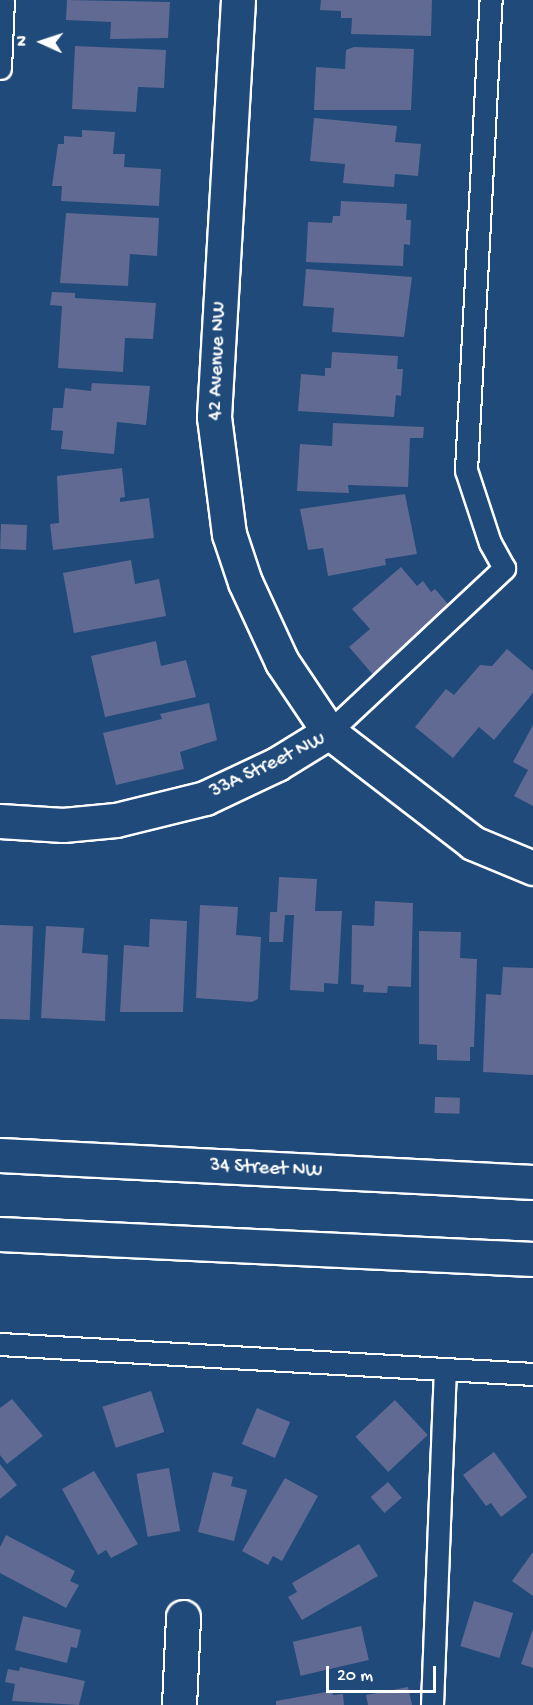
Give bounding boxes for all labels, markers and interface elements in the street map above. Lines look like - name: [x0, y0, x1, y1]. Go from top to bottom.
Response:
- north arrow: [12, 12, 72, 72]
- text: N: [14, 35, 33, 47]
- street label: 42 Avenue NW: [204, 301, 232, 421]
- street label: 33A Street NW: [206, 728, 330, 804]
- street label: 34 Street NW: [209, 1154, 323, 1184]
- scale bar: [329, 1654, 438, 1692]
- text: 20 m: [337, 1666, 373, 1687]

